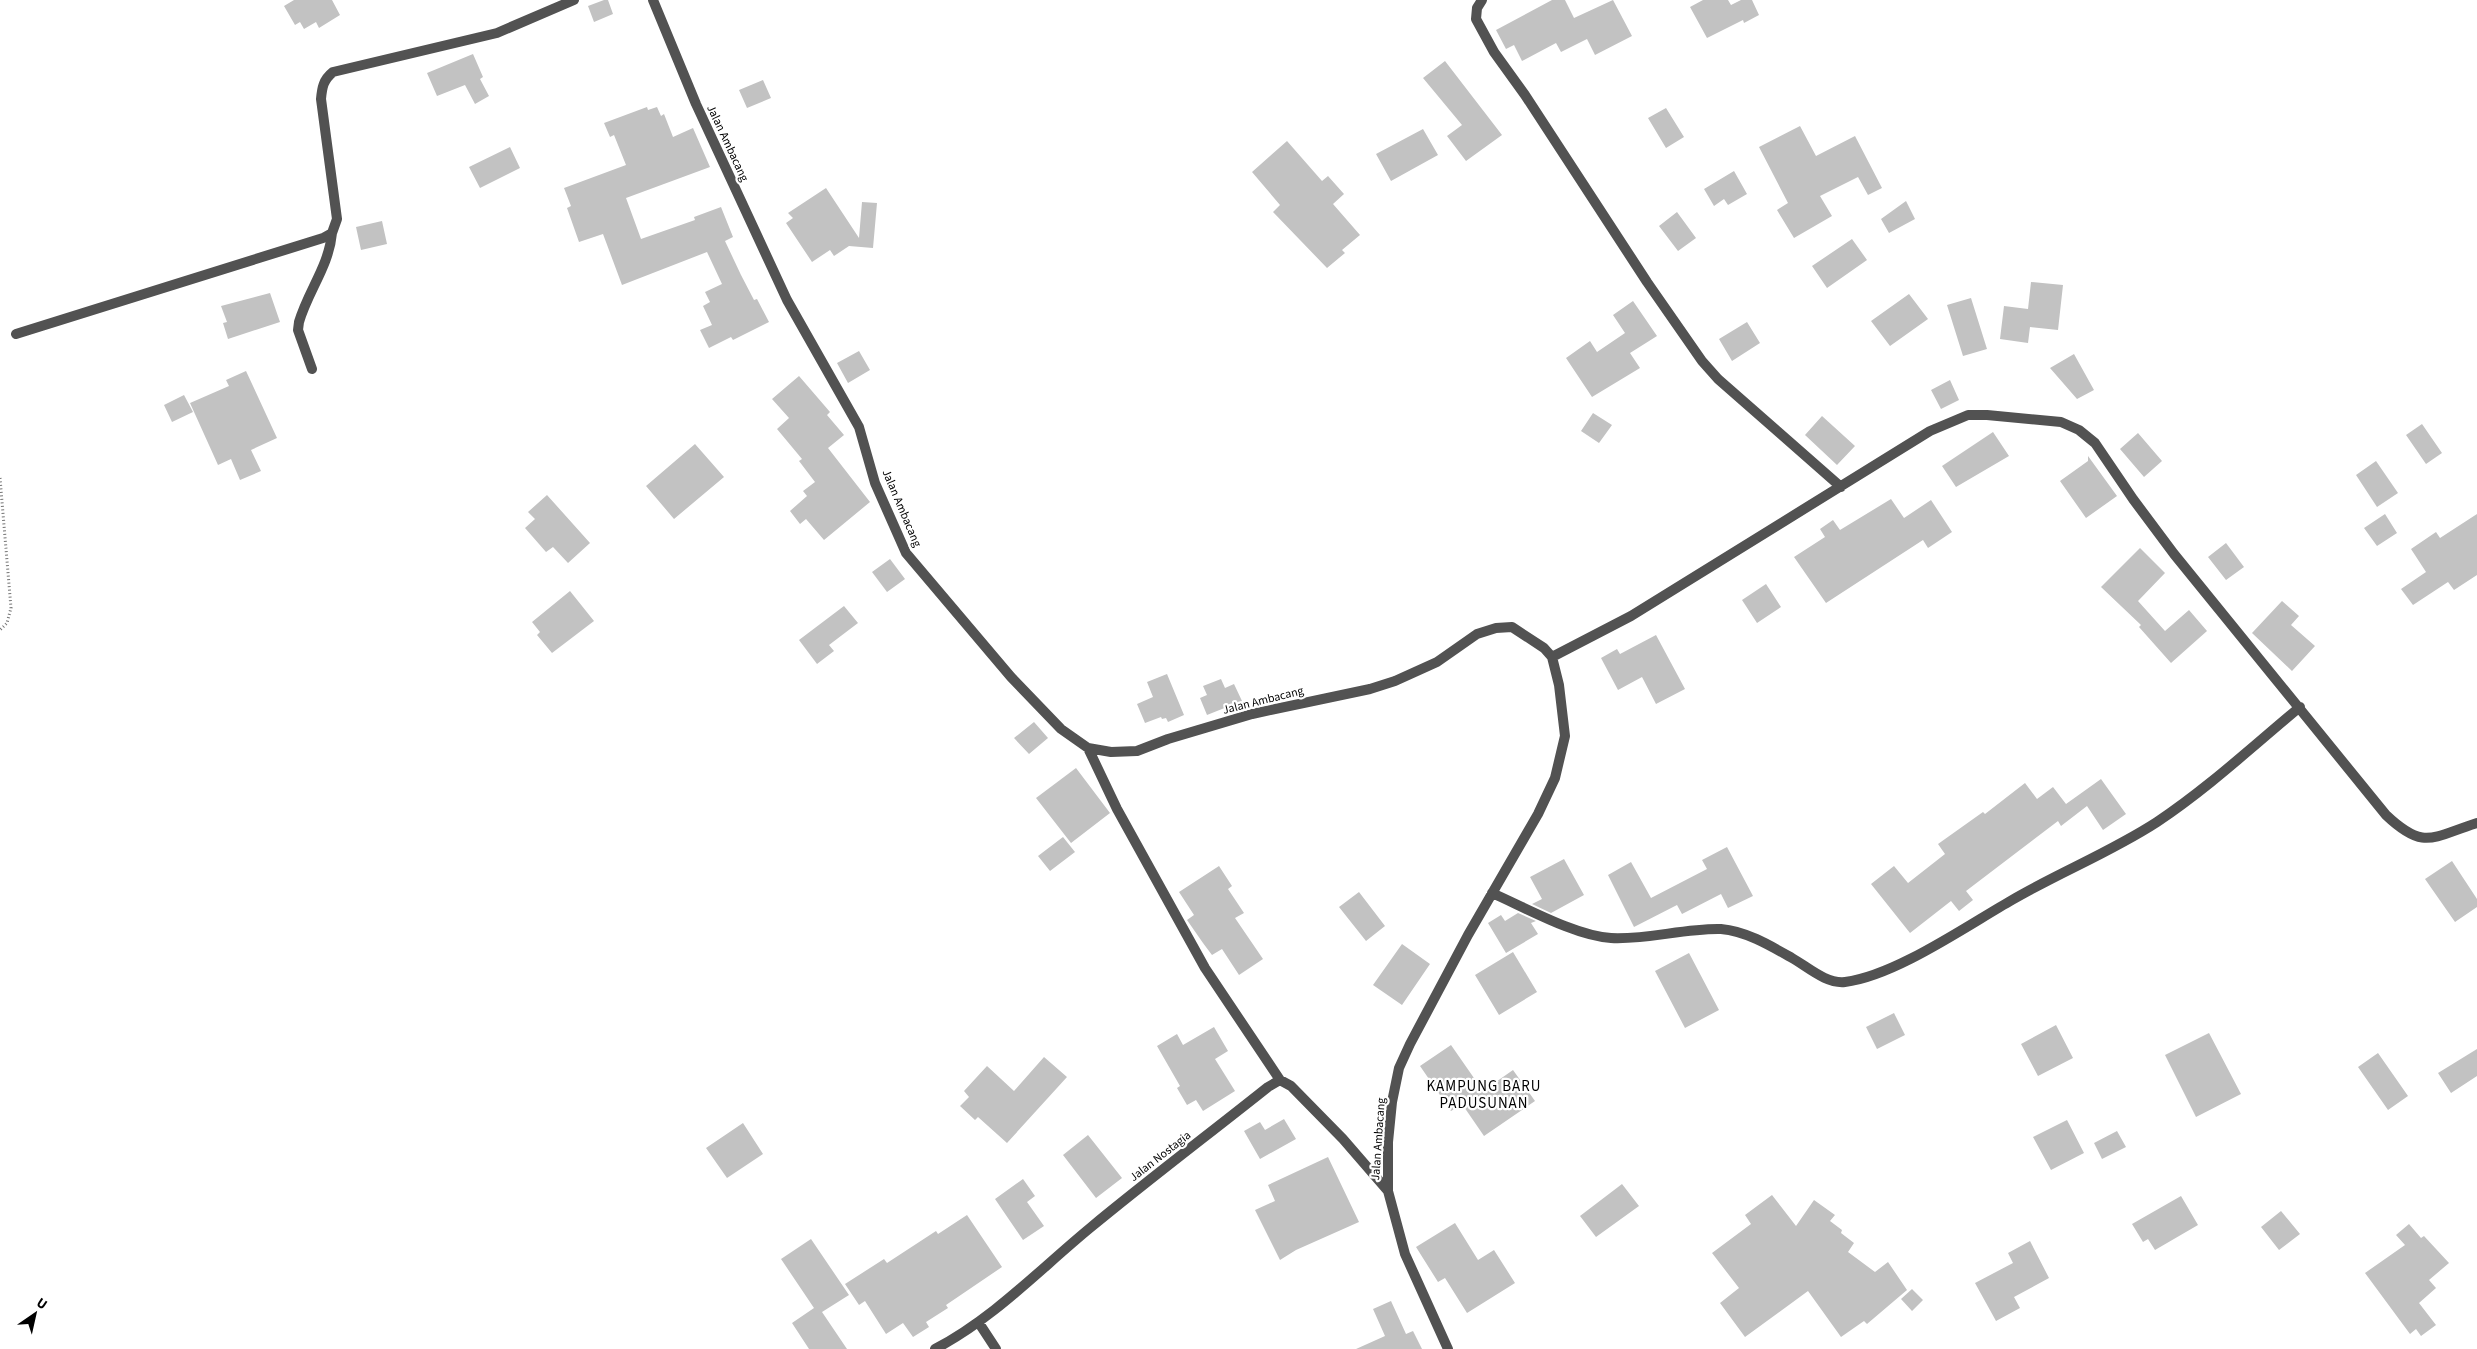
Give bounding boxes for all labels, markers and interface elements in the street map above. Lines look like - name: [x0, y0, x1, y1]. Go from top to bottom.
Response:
- street label: Jalan Ambacang: [702, 102, 753, 184]
- street label: Jalan Ambacang: [878, 467, 926, 550]
- street label: Jalan Ambacang: [1221, 682, 1305, 719]
- district label: KAMPUNG BARU PADUSUNAN: [1427, 1076, 1541, 1114]
- street label: Jalan Ambacang: [1367, 1097, 1390, 1181]
- street label: Jalan Nostagia: [1126, 1127, 1195, 1186]
- north arrow: [10, 1289, 60, 1339]
- text: U: [32, 1293, 51, 1315]

